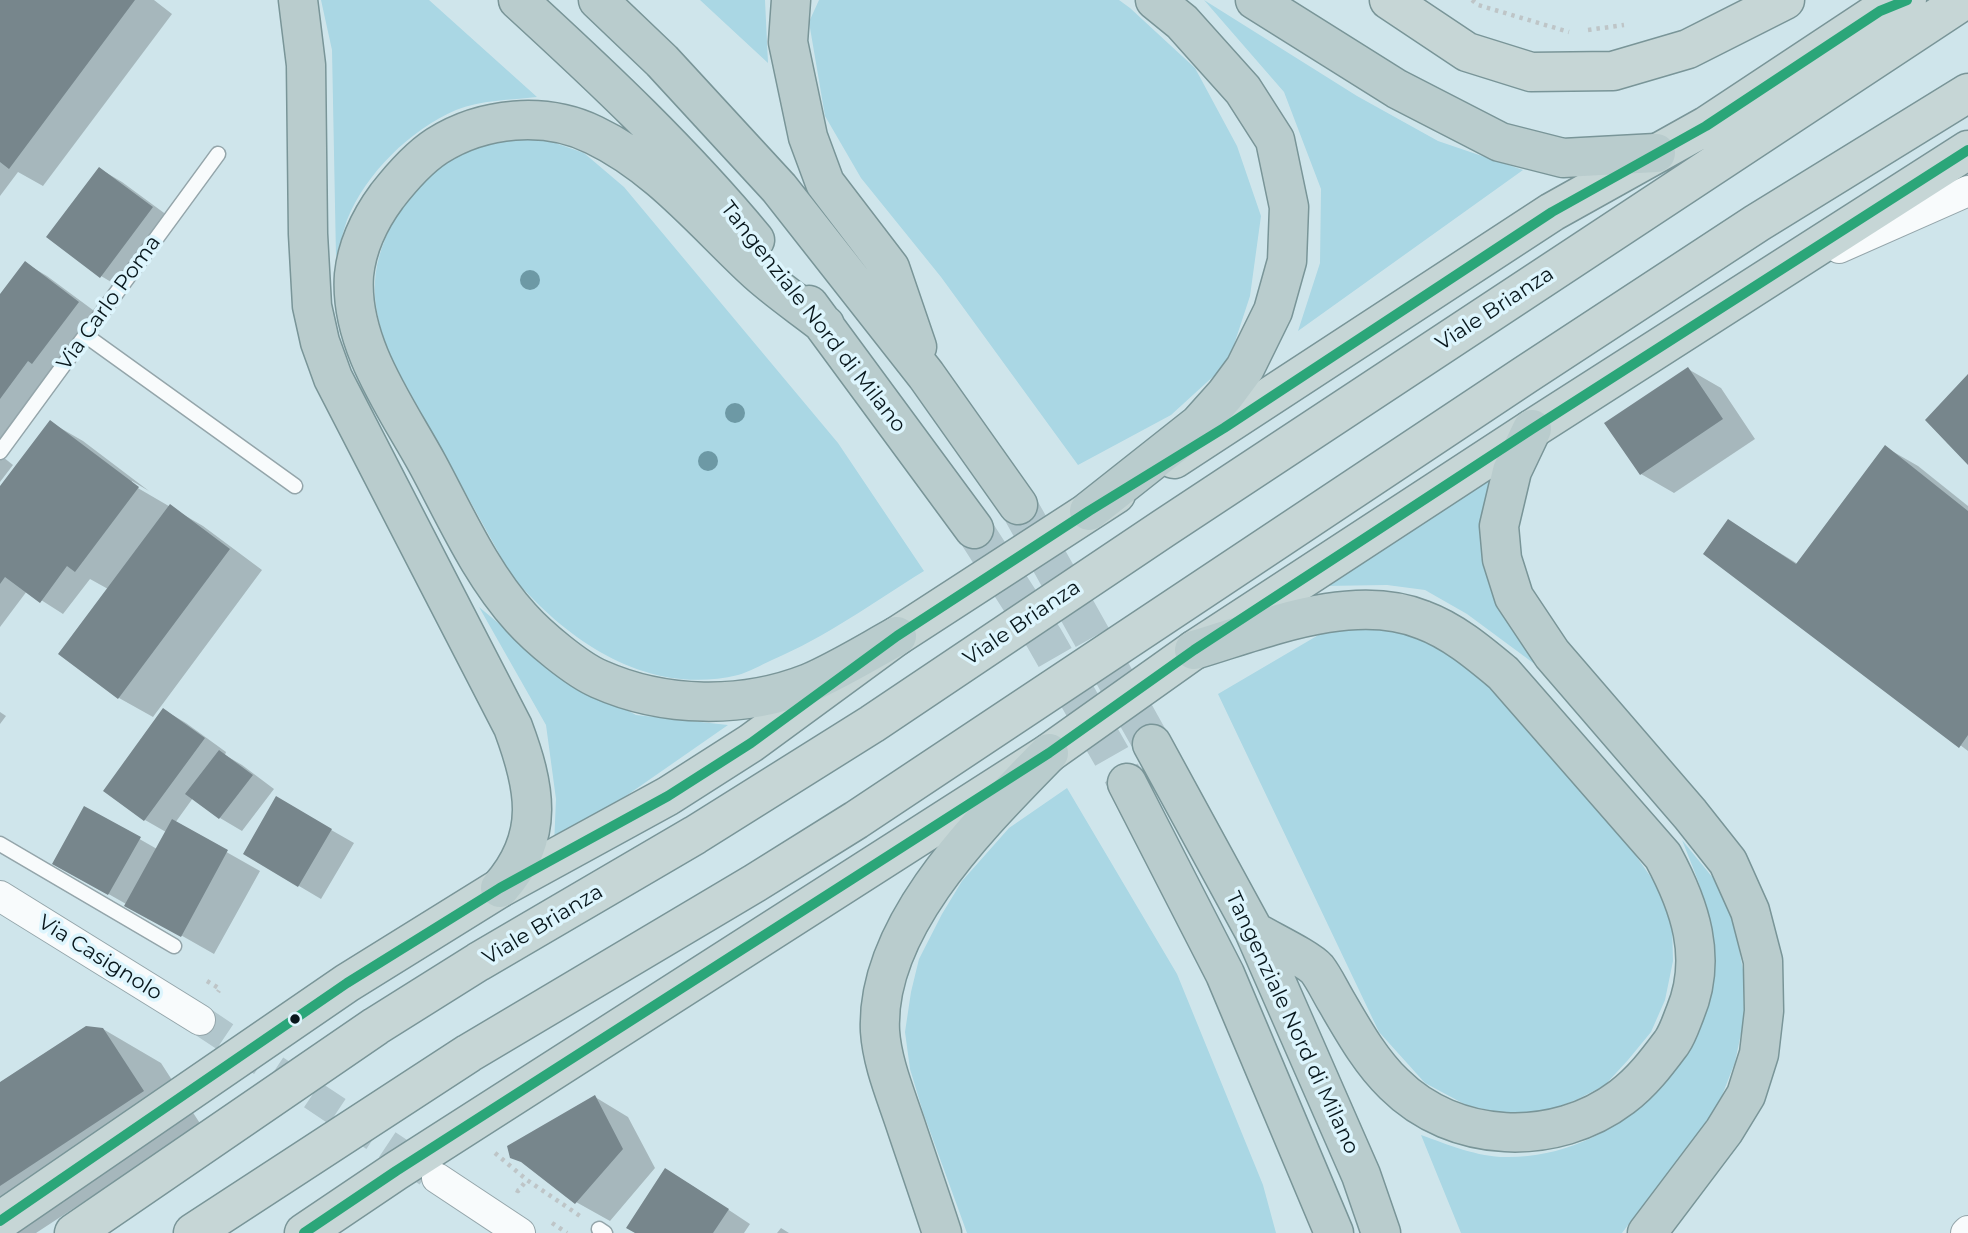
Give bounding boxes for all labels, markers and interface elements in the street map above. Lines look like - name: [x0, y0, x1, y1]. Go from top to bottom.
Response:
- street label: Tangenziale Nord di Milano: [715, 196, 911, 438]
- street label: Via Carlo Poma: [52, 231, 166, 375]
- street label: Viale Brianza: [1431, 262, 1559, 356]
- street label: Viale Brianza: [959, 575, 1085, 671]
- street label: Viale Brianza: [478, 879, 608, 971]
- street label: Tangenziale Nord di Milano: [1220, 888, 1364, 1158]
- street label: Via Casignolo: [33, 910, 167, 1006]
- unlabelled marker: [288, 1012, 302, 1026]

